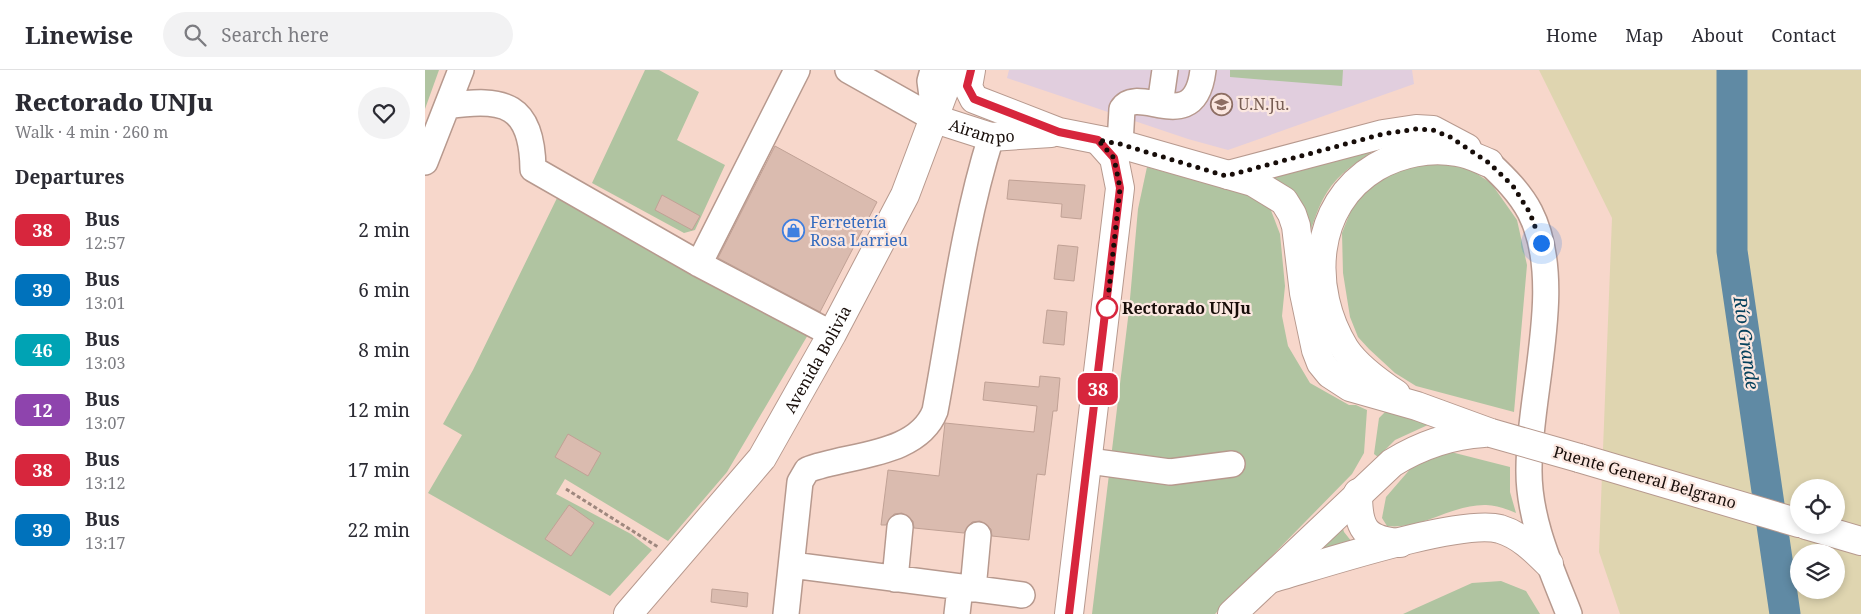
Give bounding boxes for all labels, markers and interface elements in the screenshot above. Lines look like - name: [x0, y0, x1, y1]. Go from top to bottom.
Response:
- search box: [163, 12, 513, 57]
- text: Linewise: [25, 18, 133, 51]
- icon: search: [181, 21, 209, 49]
- text: Search here: [221, 22, 329, 48]
- text: Home: [1546, 23, 1597, 47]
- text: Map: [1625, 23, 1663, 47]
- text: About: [1691, 23, 1743, 47]
- text: Contact: [1771, 23, 1836, 47]
- text: Rectorado UNJu: [15, 85, 213, 118]
- button: heart: [358, 87, 410, 139]
- school or university icon: U.N.Ju.: [1210, 92, 1234, 116]
- place label: U.N.Ju.: [1238, 93, 1289, 115]
- street label: Airampo: [946, 113, 1015, 149]
- text: Walk · 4 min · 260 m: [15, 121, 168, 143]
- text: Departures: [15, 164, 124, 190]
- text: Bus: [85, 206, 120, 232]
- place label: Ferretería Rosa Larrieu: [810, 211, 908, 251]
- text: 2 min: [358, 217, 410, 243]
- text: 38: [32, 218, 53, 242]
- shop icon: Ferretería Rosa Larrieu: [782, 219, 806, 243]
- your location: [1529, 231, 1554, 256]
- text: 12:57: [85, 232, 125, 254]
- text: Bus: [85, 266, 120, 292]
- text: 6 min: [358, 277, 410, 303]
- text: 39: [32, 278, 53, 302]
- text: 13:01: [85, 292, 125, 314]
- water label: Río Grande: [1728, 294, 1765, 391]
- marker: Rectorado UNJu: [1096, 297, 1118, 319]
- place label: Rectorado UNJu: [1122, 297, 1251, 319]
- street label: Avenida Bolivia: [779, 302, 856, 417]
- text: Bus: [85, 326, 120, 352]
- text: 8 min: [358, 337, 410, 363]
- text: 46: [32, 338, 53, 362]
- text: 13:03: [85, 352, 125, 374]
- line badge: 38: [1075, 373, 1121, 405]
- text: 38: [1088, 377, 1108, 401]
- text: Bus: [85, 386, 120, 412]
- text: 12 min: [348, 397, 410, 423]
- text: 12: [32, 398, 53, 422]
- text: 13:07: [85, 412, 125, 434]
- street label: Puente General Belgrano: [1551, 440, 1739, 514]
- text: Bus: [85, 446, 120, 472]
- text: 17 min: [348, 457, 410, 483]
- text: 38: [32, 458, 53, 482]
- text: 13:12: [85, 472, 125, 494]
- map controls: [1790, 479, 1845, 599]
- button: locate: [1790, 479, 1845, 534]
- text: Bus: [85, 506, 120, 532]
- text: 22 min: [348, 517, 410, 543]
- text: 39: [32, 518, 53, 542]
- text: 13:17: [85, 532, 125, 554]
- button: layers: [1790, 544, 1845, 599]

